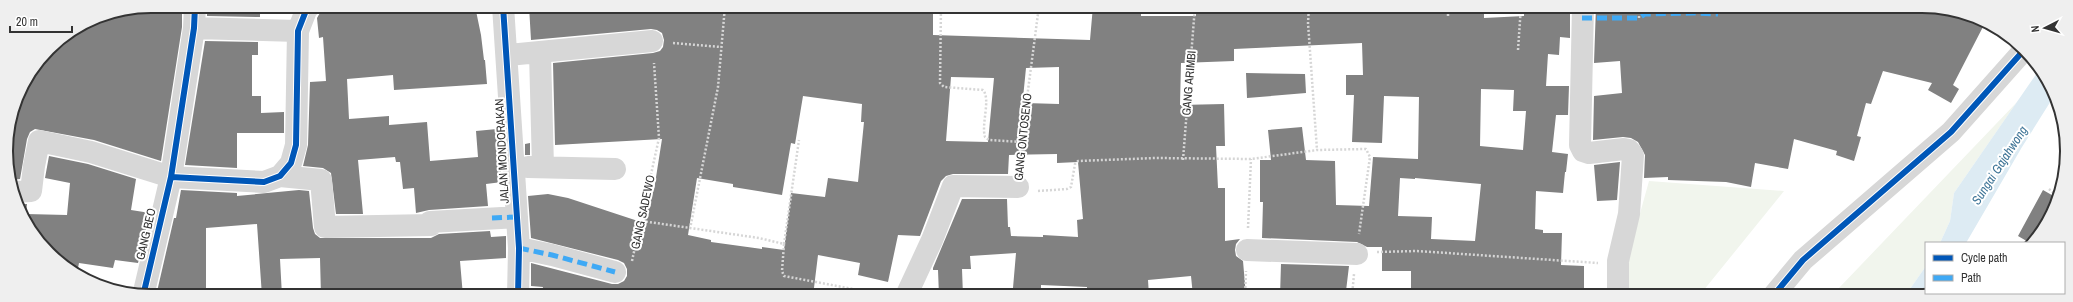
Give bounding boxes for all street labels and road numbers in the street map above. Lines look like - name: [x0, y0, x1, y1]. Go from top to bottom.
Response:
- street label: GANG ARIMBI: [1178, 50, 1200, 116]
- street label: GANG ONTOSENO: [1010, 92, 1036, 182]
- street label: JALAN MONDORAKAN: [491, 98, 513, 204]
- street label: GANG SADEWO: [627, 173, 659, 251]
- street label: GANG BEO: [132, 206, 160, 261]

